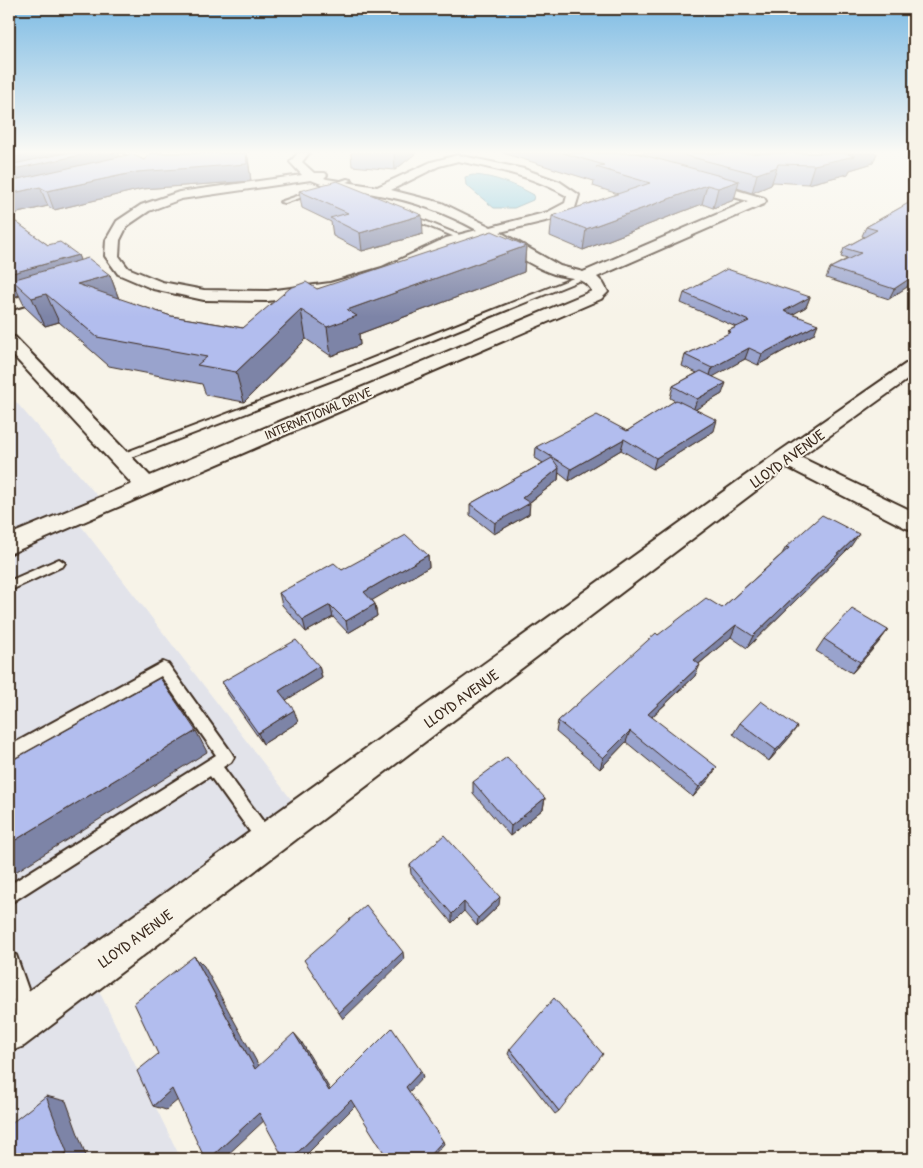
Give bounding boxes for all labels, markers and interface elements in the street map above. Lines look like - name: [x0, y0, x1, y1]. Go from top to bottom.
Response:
- street label: INTERNATIONAL DRIVE: [261, 381, 374, 444]
- street label: LLOYD AVENUE: [745, 423, 829, 493]
- street label: LLOYD AVENUE: [419, 663, 503, 733]
- street label: LLOYD AVENUE: [93, 903, 177, 973]

